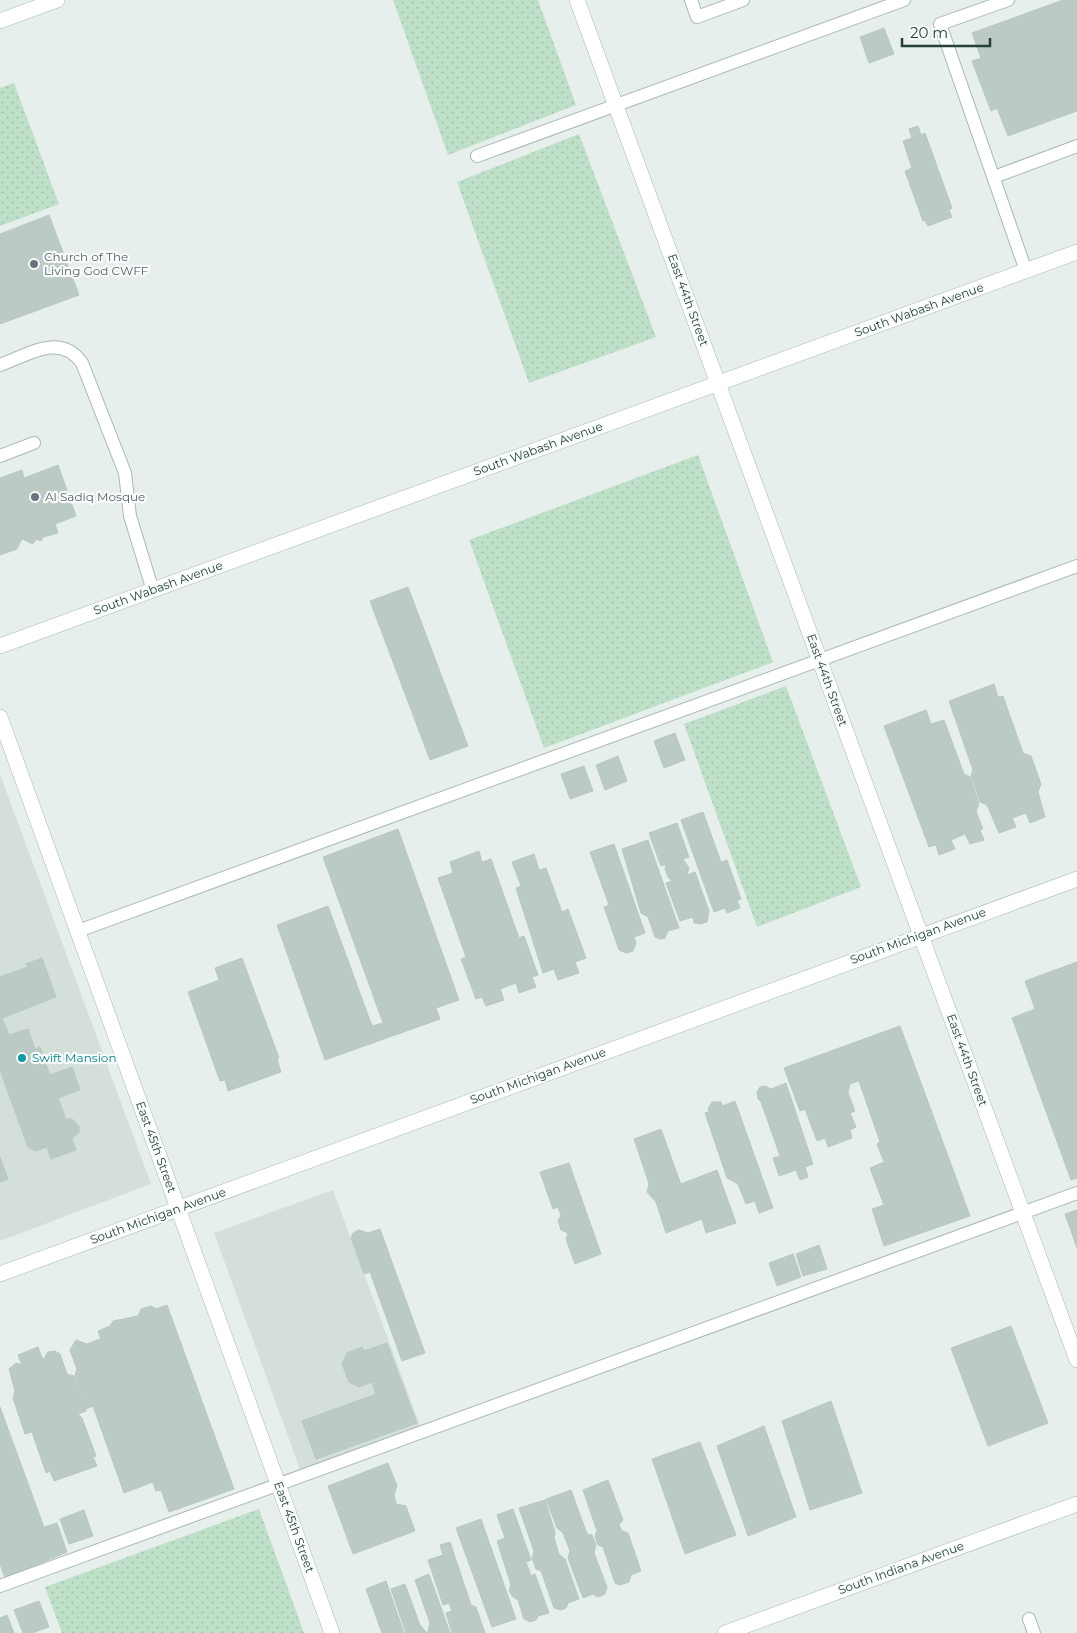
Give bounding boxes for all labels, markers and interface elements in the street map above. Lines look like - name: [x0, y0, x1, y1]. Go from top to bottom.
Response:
- scale bar: [902, 15, 990, 47]
- text: 20 m: [910, 23, 948, 42]
- place label: Church of The Living God CWFF: [44, 249, 149, 278]
- street label: East 44th Street: [665, 252, 712, 348]
- marker: Church of The Living God CWFF: [28, 258, 40, 270]
- street label: South Wabash Avenue: [852, 279, 985, 340]
- street label: South Wabash Avenue: [471, 418, 604, 479]
- place label: Al Sadiq Mosque: [45, 489, 145, 504]
- marker: Al Sadiq Mosque: [29, 491, 41, 503]
- street label: South Wabash Avenue: [91, 557, 224, 618]
- street label: East 44th Street: [804, 632, 851, 728]
- street label: South Michigan Avenue: [848, 904, 988, 967]
- street label: East 44th Street: [944, 1012, 991, 1108]
- street label: South Michigan Avenue: [468, 1044, 608, 1107]
- place label: Swift Mansion: [32, 1050, 117, 1065]
- marker: Swift Mansion: [16, 1052, 28, 1064]
- street label: East 45th Street: [133, 1099, 180, 1195]
- street label: South Michigan Avenue: [88, 1184, 228, 1247]
- street label: East 45th Street: [271, 1479, 318, 1575]
- street label: South Indiana Avenue: [836, 1538, 966, 1597]

